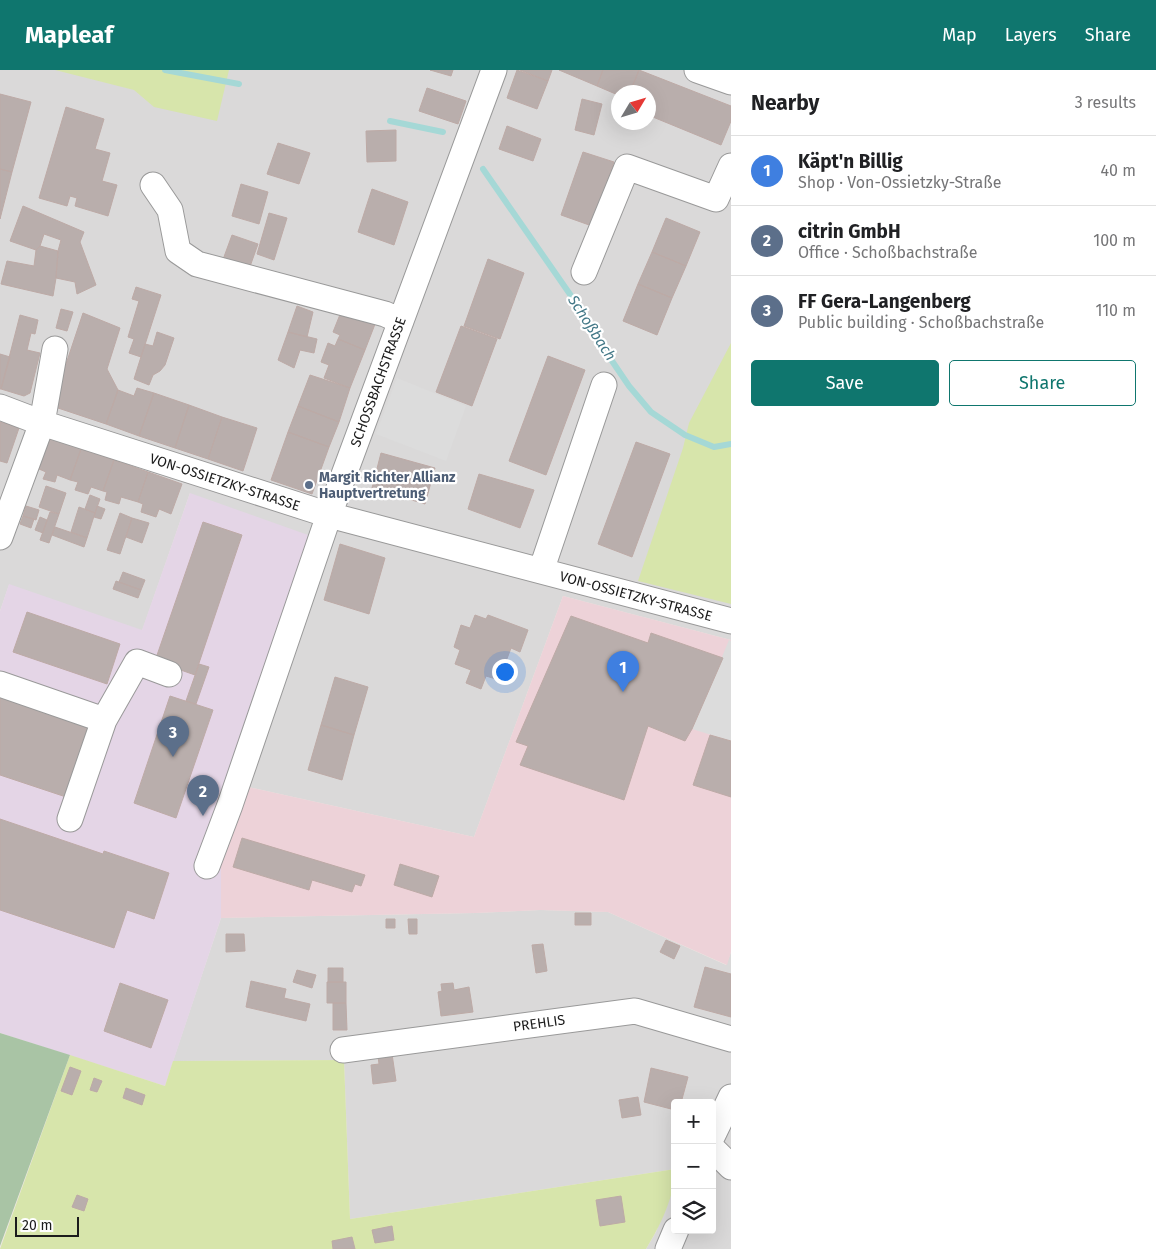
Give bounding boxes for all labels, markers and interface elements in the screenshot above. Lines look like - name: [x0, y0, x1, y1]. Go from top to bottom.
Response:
- text: Mapleaf: [25, 21, 113, 49]
- text: Map: [942, 24, 977, 46]
- text: Layers: [1005, 24, 1057, 46]
- text: Share: [1085, 24, 1131, 46]
- north arrow: [611, 85, 656, 130]
- text: Nearby: [751, 90, 819, 116]
- text: 3 results: [1075, 93, 1136, 112]
- text: Käpt'n Billig: [798, 150, 903, 173]
- text: 1: [763, 161, 771, 180]
- text: 40 m: [1101, 161, 1136, 180]
- text: Shop · Von-Ossietzky-Straße: [798, 173, 1002, 192]
- text: citrin GmbH: [798, 220, 901, 243]
- text: 2: [763, 231, 771, 250]
- text: 100 m: [1093, 231, 1136, 250]
- text: Office · Schoßbachstraße: [798, 243, 977, 262]
- text: FF Gera-Langenberg: [798, 290, 971, 313]
- water label: Schoßbach: [564, 291, 620, 364]
- text: 3: [763, 301, 771, 320]
- text: 110 m: [1095, 301, 1136, 320]
- text: Public building · Schoßbachstraße: [798, 313, 1044, 332]
- street label: SCHOSSBACHSTRASSE: [347, 315, 410, 449]
- button: Save: [751, 360, 939, 406]
- button: Share: [949, 360, 1136, 406]
- street label: VON-OSSIETZKY-STRASSE: [147, 450, 302, 515]
- place label: Margit Richter Allianz Hauptvertretung: [319, 469, 456, 502]
- marker: Margit Richter Allianz Hauptvertretung: [303, 479, 315, 491]
- street label: VON-OSSIETZKY-STRASSE: [558, 568, 714, 625]
- pin: 1: [607, 651, 639, 692]
- your location: [492, 659, 518, 685]
- pin: 3: [157, 716, 189, 757]
- pin: 2: [187, 775, 219, 816]
- street label: PREHLIS: [512, 1011, 567, 1036]
- map controls: [671, 1099, 716, 1234]
- button: +: [671, 1099, 716, 1144]
- button: −: [671, 1144, 716, 1189]
- button: layers: [671, 1189, 716, 1234]
- scale bar: [15, 1214, 79, 1237]
- text: 20 m: [22, 1217, 52, 1234]

